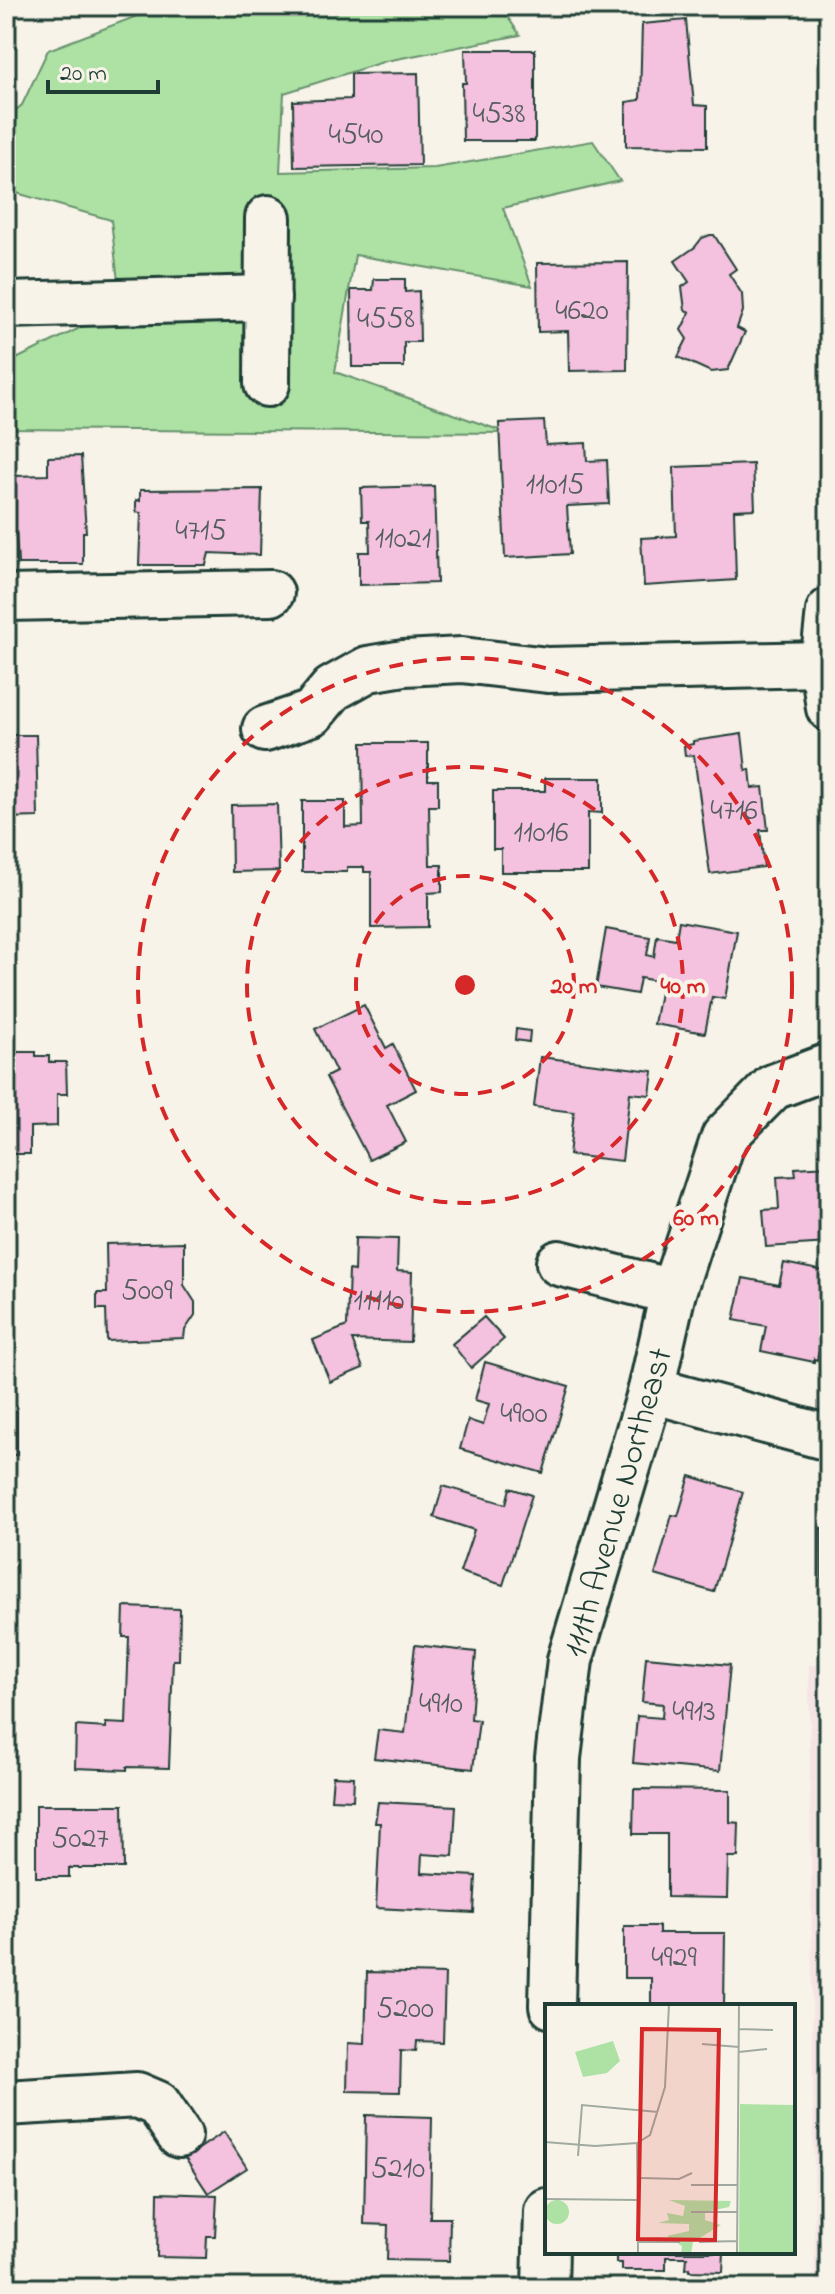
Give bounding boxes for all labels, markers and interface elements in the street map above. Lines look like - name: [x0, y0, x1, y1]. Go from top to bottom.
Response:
- scale bar: [48, 44, 158, 94]
- text: 20 m: [60, 57, 107, 92]
- house number: 4538: [472, 93, 526, 137]
- house number: 4540: [329, 114, 383, 158]
- house number: 4620: [555, 290, 609, 334]
- house number: 4558: [357, 298, 415, 342]
- house number: 11015: [526, 464, 584, 508]
- house number: 4715: [175, 510, 227, 554]
- house number: 11021: [375, 518, 431, 562]
- house number: 4716: [710, 790, 758, 834]
- house number: 11016: [514, 812, 568, 856]
- text: 20 m: [550, 970, 598, 1005]
- text: 40 m: [661, 970, 706, 1005]
- centre of rings: [451, 971, 479, 999]
- text: 60 m: [673, 1202, 719, 1237]
- house number: 5009: [121, 1270, 173, 1314]
- house number: 11110: [353, 1280, 405, 1324]
- street label: 111th Avenue Northeast: [552, 1343, 688, 1664]
- house number: 4900: [500, 1393, 548, 1437]
- house number: 4910: [419, 1683, 463, 1727]
- house number: 4913: [672, 1691, 716, 1735]
- house number: 5027: [51, 1818, 109, 1862]
- house number: 4929: [651, 1937, 697, 1981]
- house number: 5200: [376, 1988, 434, 2032]
- inset map: [545, 2004, 795, 2254]
- house number: 5210: [371, 2148, 425, 2192]

